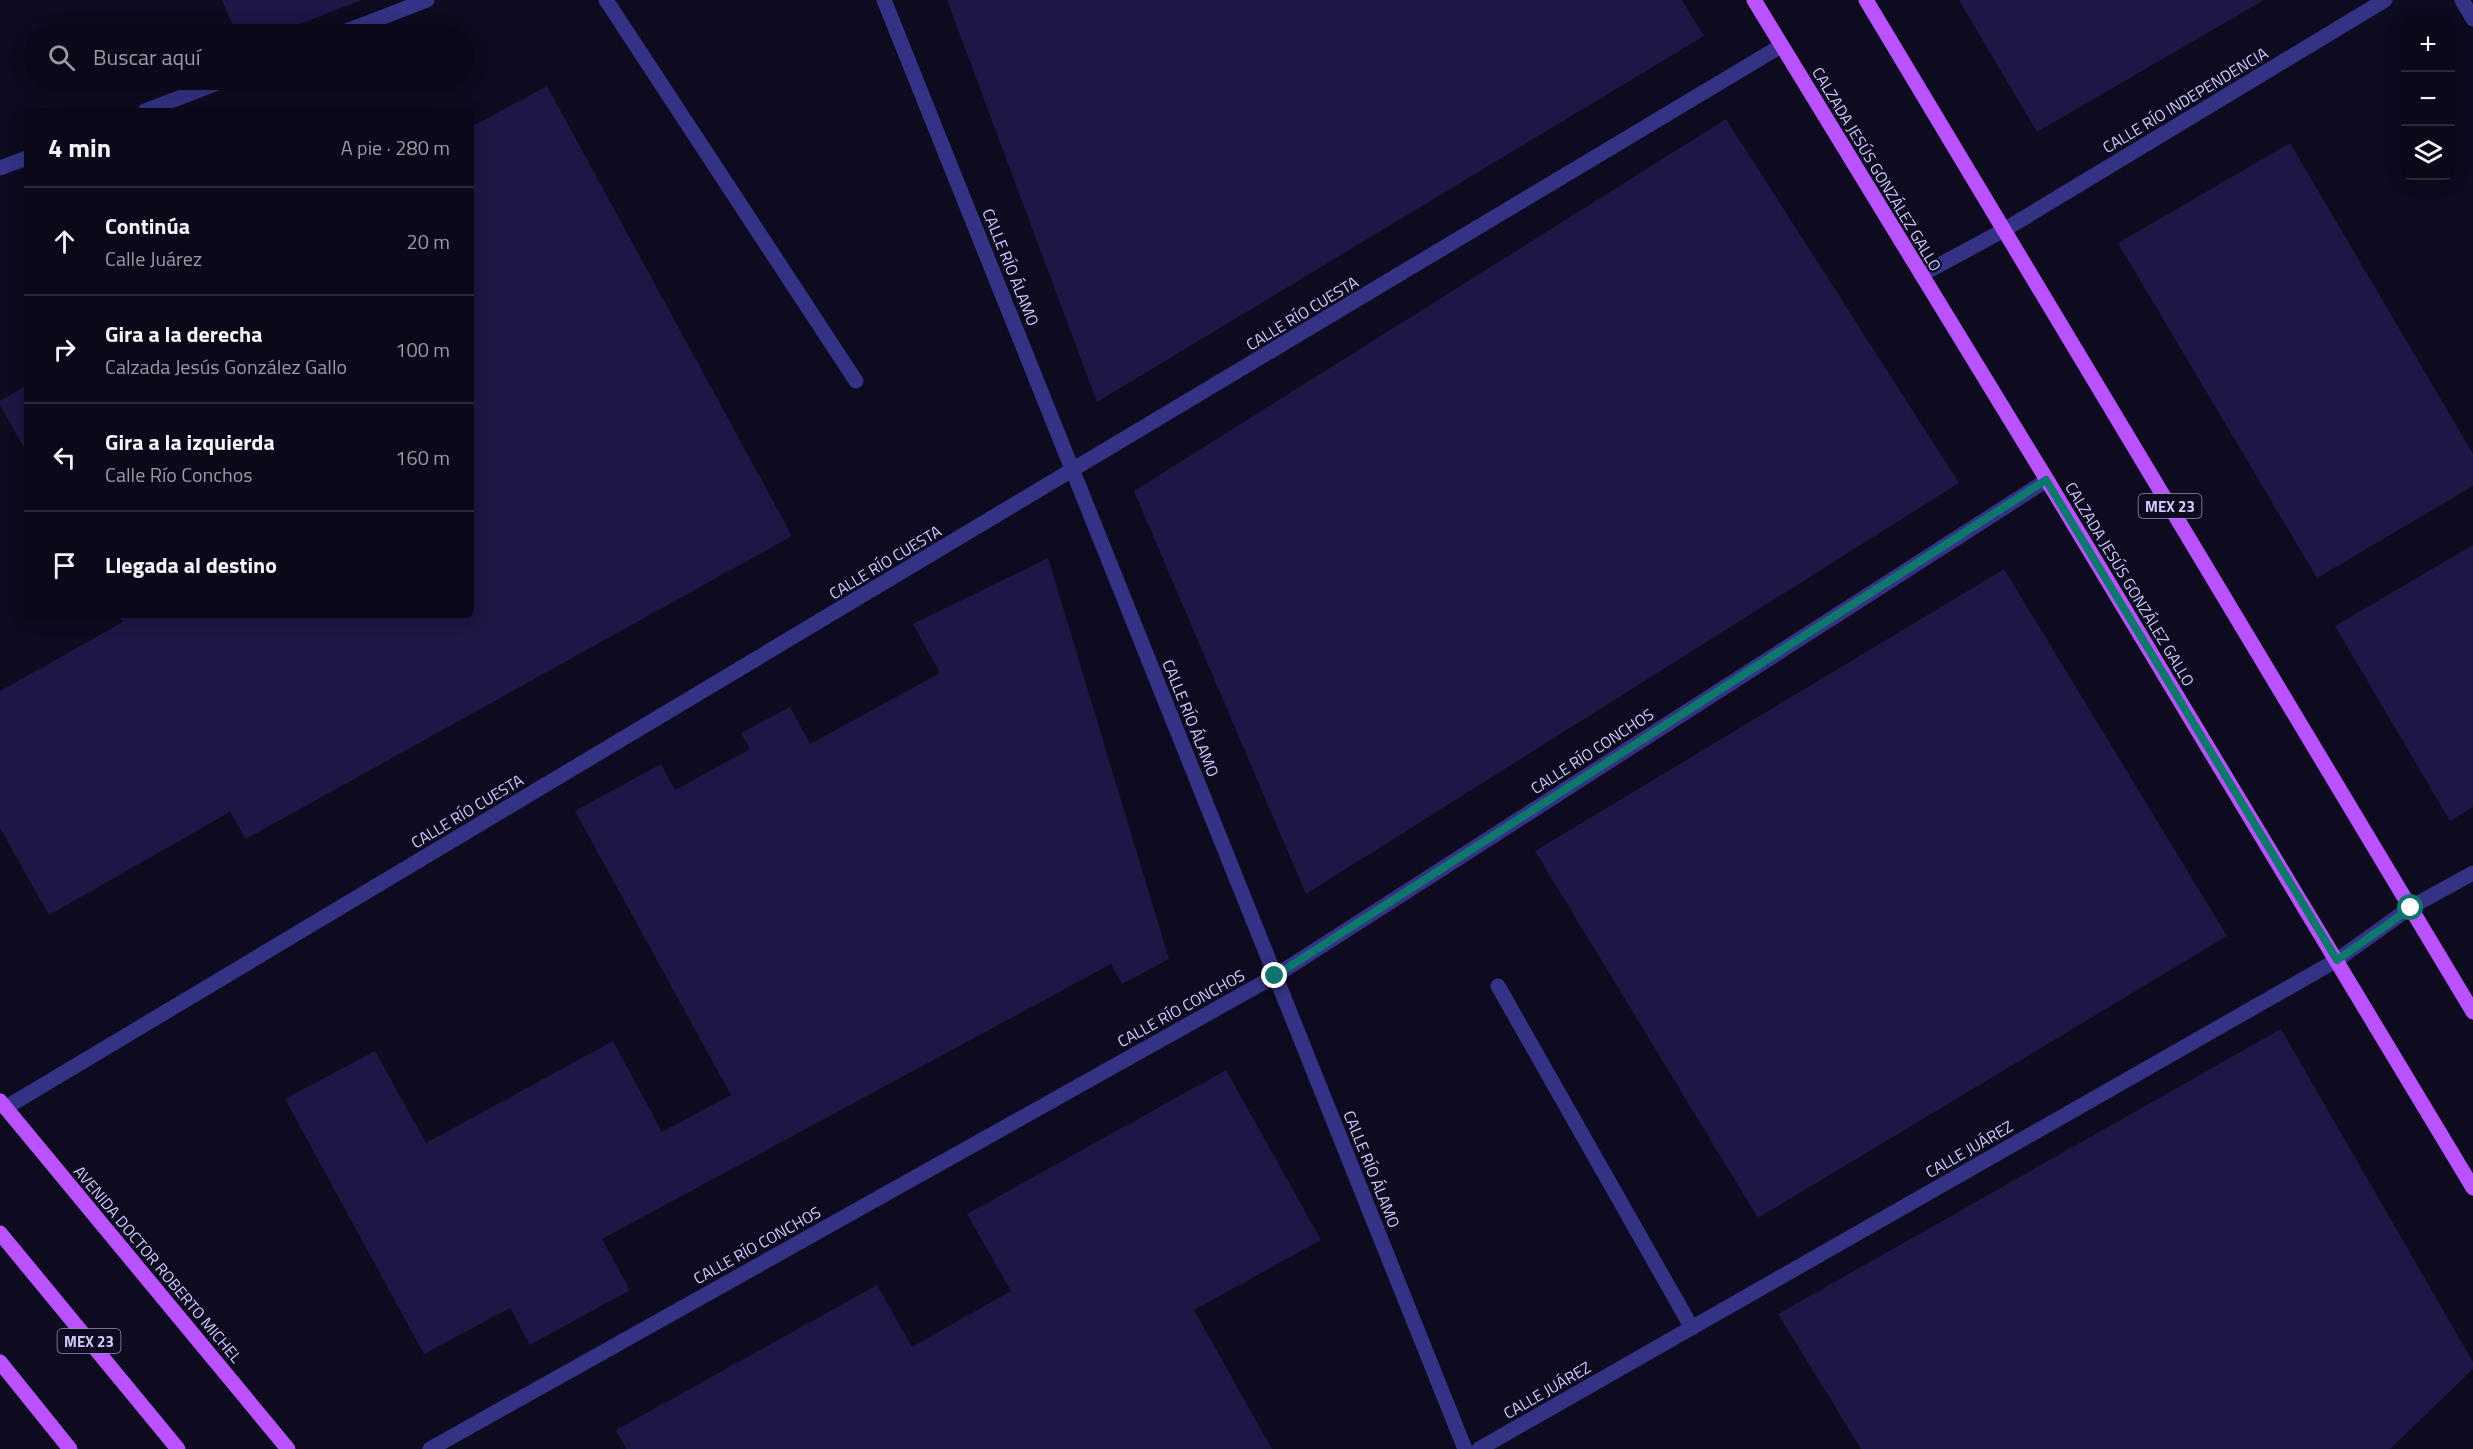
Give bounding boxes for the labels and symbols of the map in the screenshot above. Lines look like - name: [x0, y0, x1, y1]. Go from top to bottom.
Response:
- street label: CALLE RÍO INDEPENDENCIA: [2098, 41, 2273, 159]
- street label: CALZADA JESÚS GONZÁLEZ GALLO: [1806, 62, 1948, 276]
- street label: CALLE RÍO ÁLAMO: [977, 205, 1045, 329]
- street label: CALLE RÍO CUESTA: [1241, 270, 1363, 356]
- street label: CALZADA JESÚS GONZÁLEZ GALLO: [2059, 477, 2201, 691]
- road number: MEX 23: [2138, 494, 2202, 518]
- street label: CALLE RÍO CUESTA: [824, 519, 946, 605]
- street label: CALLE RÍO ÁLAMO: [1157, 656, 1225, 780]
- street label: CALLE RÍO CONCHOS: [1526, 702, 1658, 800]
- street label: CALLE RÍO CUESTA: [406, 768, 528, 854]
- route start: [2397, 894, 2423, 920]
- route end: [1261, 962, 1287, 988]
- street label: CALLE RÍO CONCHOS: [1113, 963, 1249, 1053]
- street label: CALLE RÍO ÁLAMO: [1338, 1107, 1406, 1231]
- street label: CALLE JUÁREZ: [1921, 1114, 2017, 1184]
- street label: AVENIDA DOCTOR ROBERTO MICHEL: [68, 1160, 248, 1368]
- street label: CALLE RÍO CONCHOS: [689, 1200, 825, 1290]
- road number: MEX 23: [58, 1329, 121, 1353]
- street label: CALLE JUÁREZ: [1499, 1355, 1595, 1425]

